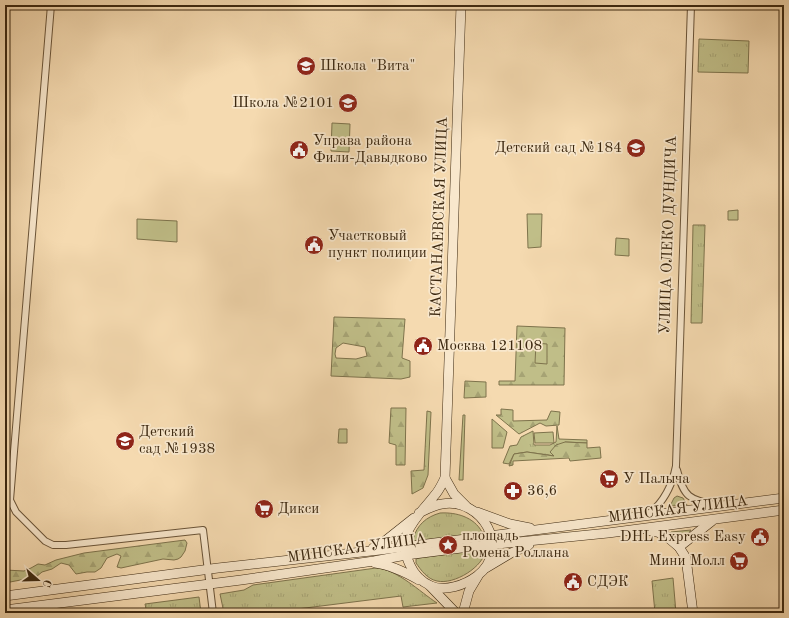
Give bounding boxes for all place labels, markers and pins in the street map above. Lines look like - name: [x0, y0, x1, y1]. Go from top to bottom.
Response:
- school or university icon: Школа "Вита": [295, 55, 317, 77]
- place label: Школа "Вита": [320, 59, 415, 74]
- school or university icon: Школа №2101: [337, 92, 359, 114]
- place label: Школа №2101: [233, 96, 334, 111]
- place label: Управа района Фили-Давыдково: [313, 134, 427, 166]
- school or university icon: Детский сад №184: [625, 137, 647, 159]
- public building icon: Управа района Фили-Давыдково: [288, 139, 310, 161]
- place label: Детский сад №184: [495, 141, 622, 156]
- place label: Участковый пункт полиции: [328, 229, 427, 261]
- public building icon: Участковый пункт полиции: [303, 234, 325, 256]
- public building icon: Москва 121108: [412, 335, 434, 357]
- place label: Москва 121108: [437, 339, 542, 354]
- place label: Детский сад №1938: [139, 425, 215, 457]
- school or university icon: Детский сад №1938: [114, 430, 136, 452]
- supermarket icon: У Палыча: [598, 468, 620, 490]
- place label: У Палыча: [623, 472, 690, 487]
- pharmacy icon: 36,6: [502, 480, 524, 502]
- place label: 36,6: [527, 484, 557, 499]
- supermarket icon: Дикси: [253, 498, 275, 520]
- place label: Дикси: [278, 502, 319, 517]
- public building icon: DHL Express Easy: [749, 526, 771, 548]
- place label: площадь Ромена Роллана: [462, 529, 570, 561]
- place label: DHL Express Easy: [620, 530, 746, 545]
- place icon: площадь Ромена Роллана: [437, 534, 459, 556]
- supermarket icon: Мини Молл: [728, 550, 750, 572]
- place label: Мини Молл: [649, 554, 725, 569]
- public building icon: СДЭК: [562, 571, 584, 593]
- place label: СДЭК: [587, 575, 629, 590]

